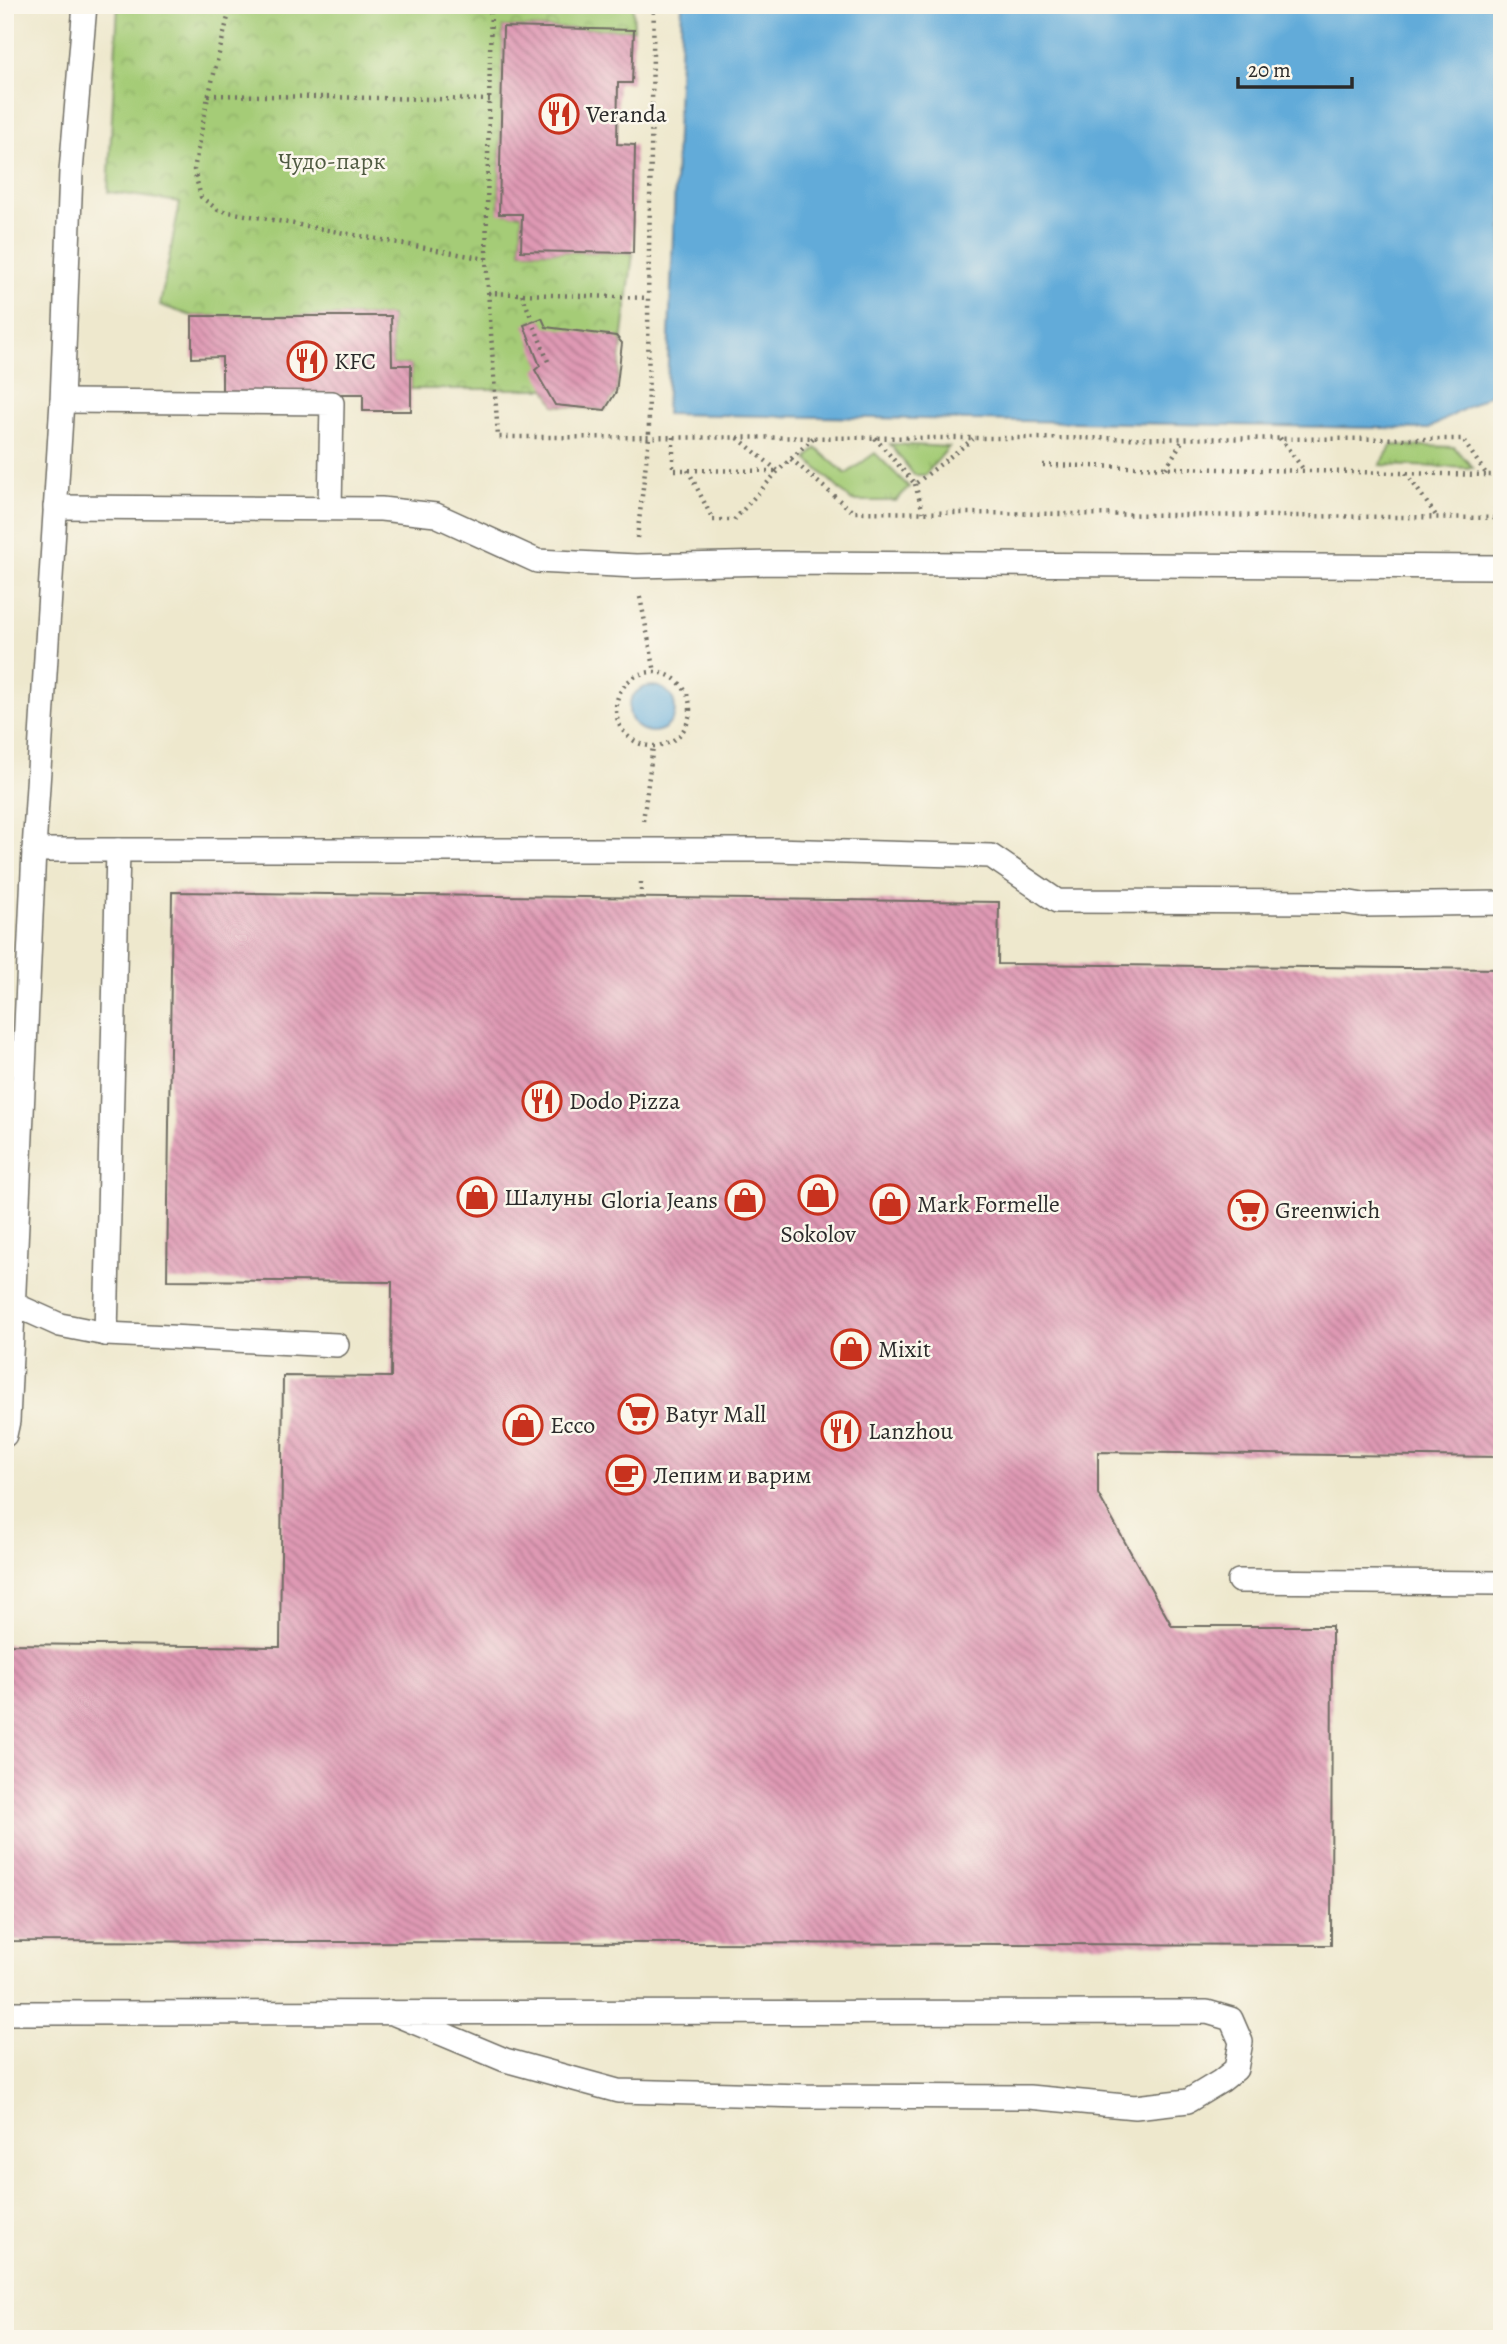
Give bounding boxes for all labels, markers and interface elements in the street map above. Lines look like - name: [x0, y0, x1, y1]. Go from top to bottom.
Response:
- scale bar: [1238, 46, 1351, 90]
- text: 20 m: [1248, 56, 1291, 84]
- restaurant icon: Veranda: [538, 93, 580, 135]
- place label: Veranda: [585, 98, 668, 130]
- park label: Чудо-парк: [278, 145, 386, 177]
- restaurant icon: KFC: [286, 340, 328, 382]
- place label: KFC: [334, 345, 376, 377]
- restaurant icon: Dodo Pizza: [521, 1080, 563, 1122]
- place label: Dodo Pizza: [569, 1085, 681, 1117]
- shop icon: Sokolov: [797, 1174, 839, 1216]
- shop icon: Шалуны: [456, 1176, 498, 1218]
- shop icon: Gloria Jeans: [724, 1179, 766, 1221]
- place label: Шалуны: [504, 1181, 593, 1213]
- shop icon: Mark Formelle: [869, 1183, 911, 1225]
- place label: Gloria Jeans: [601, 1184, 718, 1216]
- place label: Mark Formelle: [917, 1188, 1060, 1220]
- supermarket icon: Greenwich: [1227, 1189, 1269, 1231]
- place label: Greenwich: [1275, 1194, 1381, 1226]
- place label: Sokolov: [780, 1218, 856, 1250]
- shop icon: Mixit: [830, 1328, 872, 1370]
- place label: Mixit: [878, 1333, 931, 1365]
- supermarket icon: Batyr Mall: [617, 1393, 659, 1435]
- place label: Batyr Mall: [665, 1398, 766, 1430]
- shop icon: Ecco: [502, 1404, 544, 1446]
- place label: Ecco: [550, 1409, 595, 1441]
- restaurant icon: Lanzhou: [820, 1410, 862, 1452]
- place label: Lanzhou: [868, 1415, 953, 1447]
- cafe icon: Лепим и варим: [605, 1454, 647, 1496]
- place label: Лепим и варим: [653, 1459, 812, 1491]

